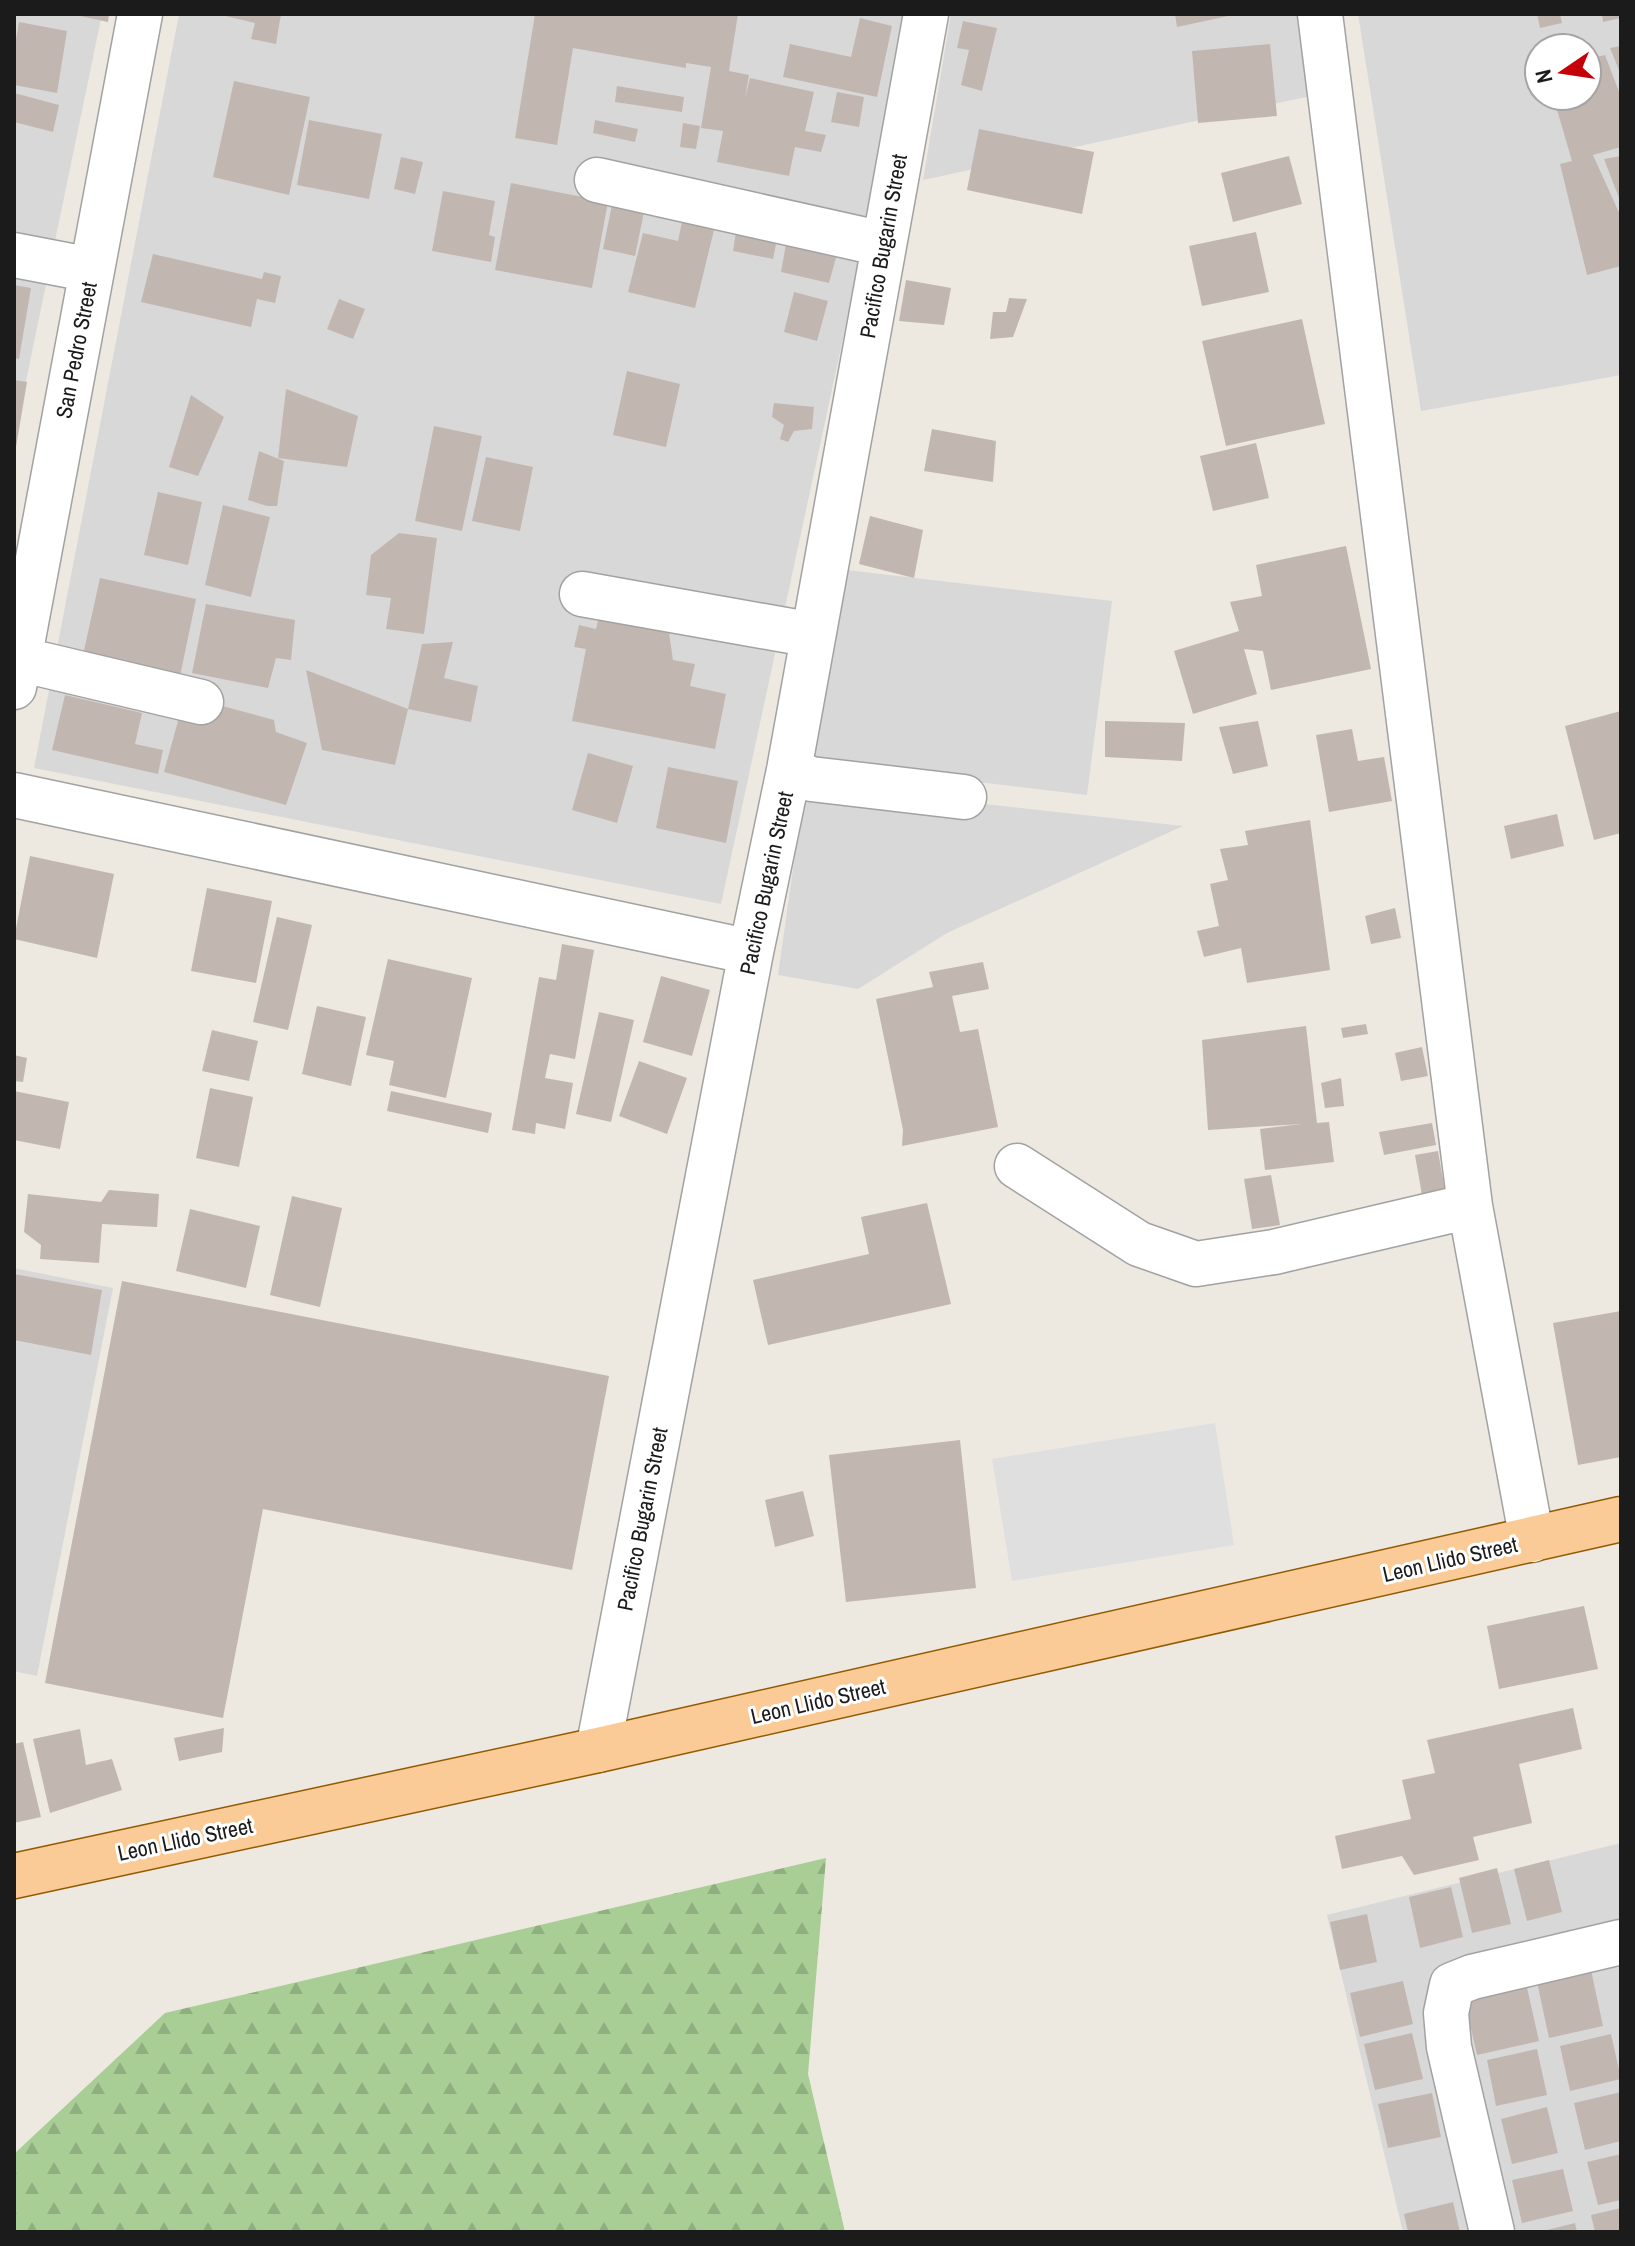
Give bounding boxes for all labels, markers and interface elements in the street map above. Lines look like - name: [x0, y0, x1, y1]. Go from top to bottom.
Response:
- north arrow: [1523, 32, 1603, 112]
- text: N: [1527, 67, 1560, 86]
- street label: Pacifico Bugarin Street: [852, 152, 914, 340]
- street label: San Pedro Street: [48, 279, 104, 421]
- street label: Pacifico Bugarin Street: [732, 789, 800, 977]
- street label: Pacifico Bugarin Street: [609, 1425, 675, 1613]
- street label: Leon Llido Street: [1380, 1529, 1520, 1589]
- street label: Leon Llido Street: [748, 1671, 888, 1731]
- street label: Leon Llido Street: [115, 1810, 255, 1868]

